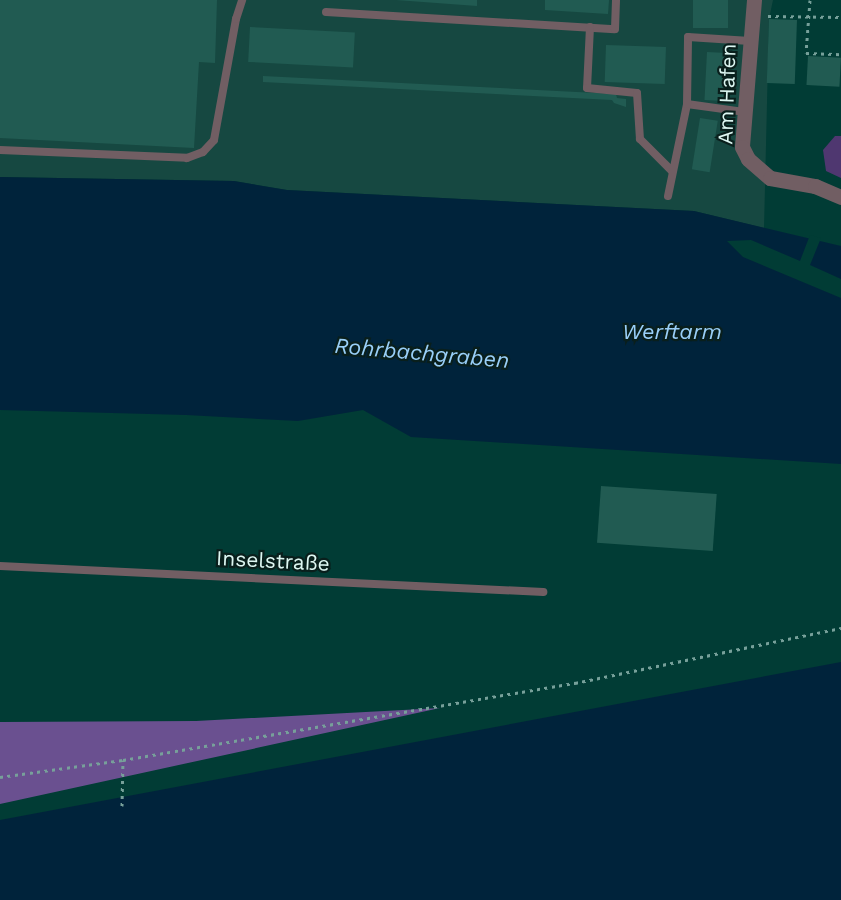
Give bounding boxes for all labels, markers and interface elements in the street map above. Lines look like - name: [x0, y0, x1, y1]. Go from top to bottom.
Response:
- street label: Am Hafen: [713, 43, 741, 145]
- water label: Werftarm: [622, 319, 722, 345]
- water label: Rohrbachgraben: [334, 332, 510, 374]
- street label: Inselstraße: [216, 545, 330, 577]

